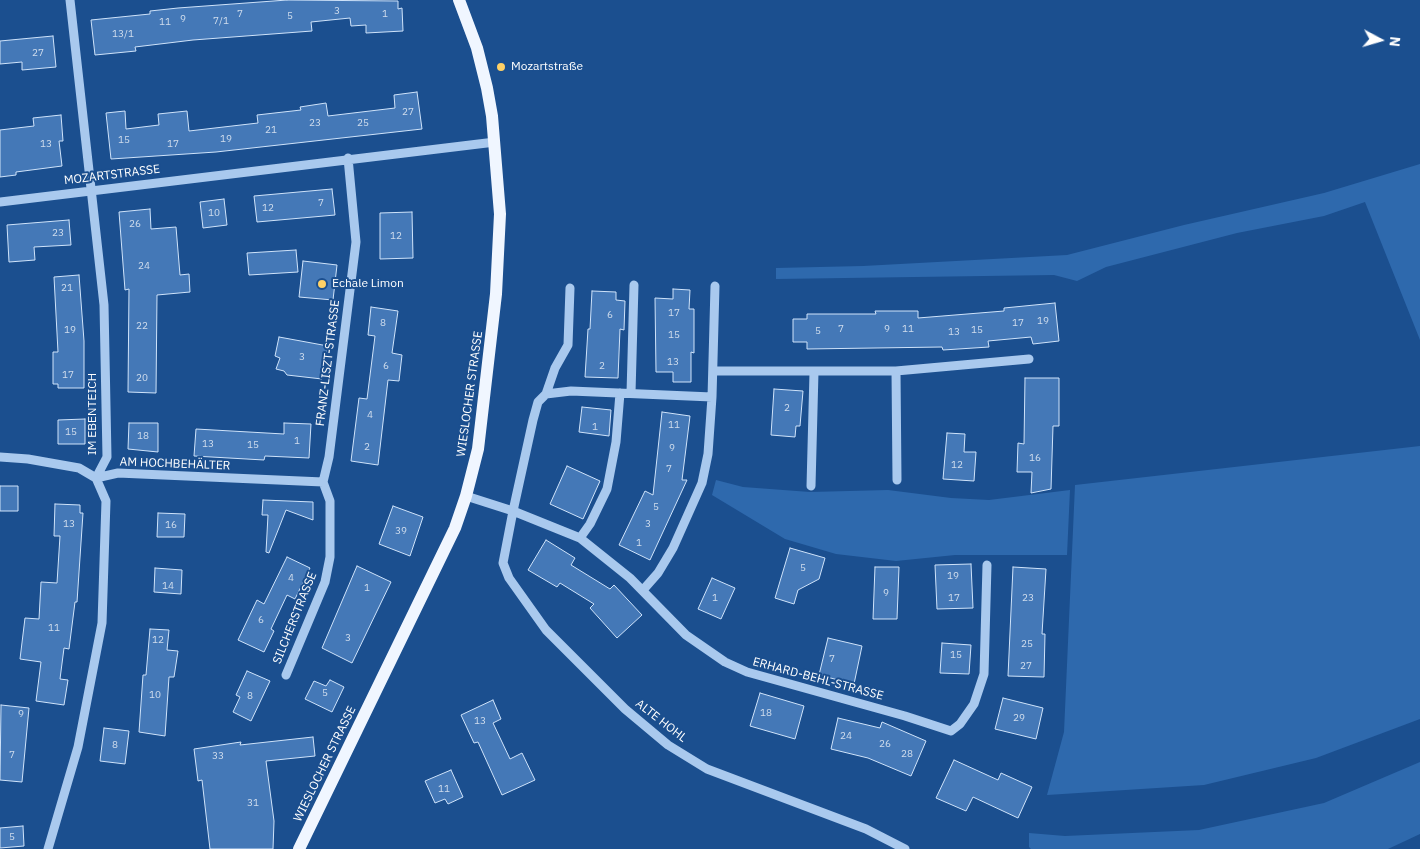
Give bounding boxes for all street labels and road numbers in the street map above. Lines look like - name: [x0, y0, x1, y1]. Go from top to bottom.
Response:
- street label: MOZARTSTRASSE: [63, 162, 161, 188]
- street label: FRANZ-LISZT-STRASSE: [313, 299, 343, 427]
- street label: WIESLOCHER STRASSE: [454, 330, 486, 458]
- street label: IM EBENTEICH: [86, 373, 100, 455]
- street label: AM HOCHBEHÄLTER: [119, 455, 231, 473]
- street label: SILCHERSTRASSE: [270, 570, 320, 666]
- street label: ERHARD-BEHL-STRASSE: [751, 655, 885, 703]
- street label: ALTE HOHL: [633, 697, 689, 745]
- street label: WIESLOCHER STRASSE: [291, 704, 359, 824]

